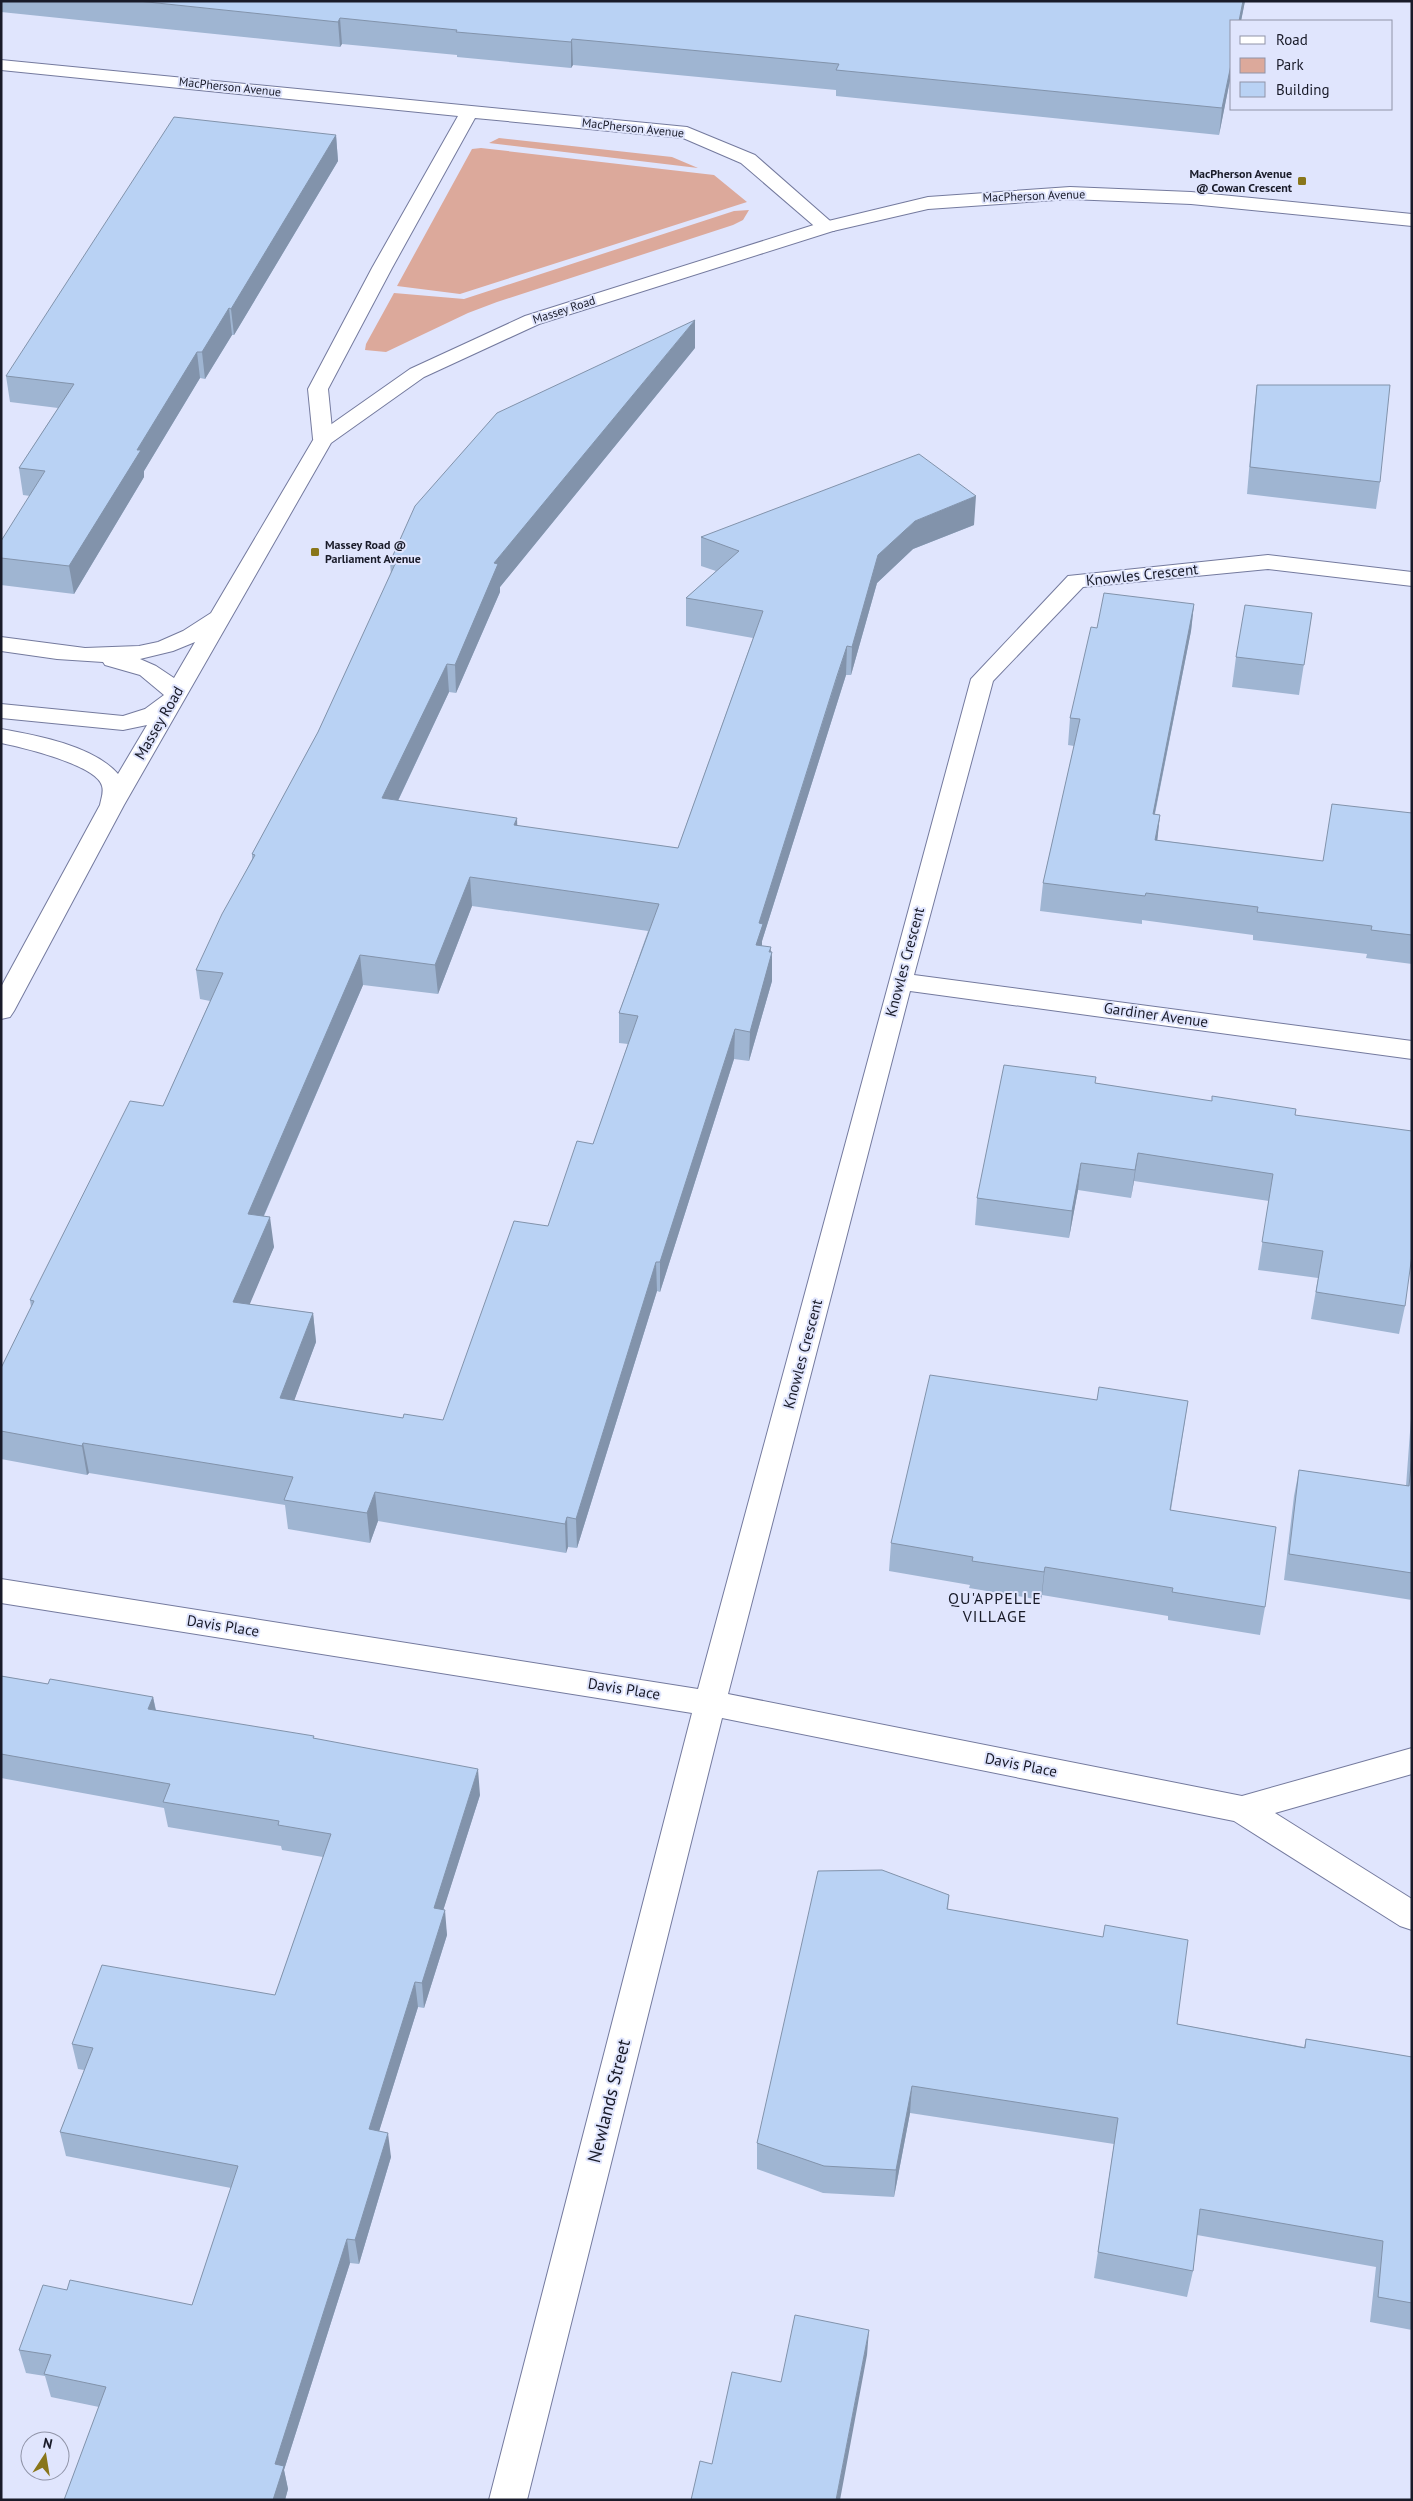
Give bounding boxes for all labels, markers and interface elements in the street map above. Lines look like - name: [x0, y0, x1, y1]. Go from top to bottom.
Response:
- legend: [1230, 20, 1393, 110]
- text: Road: [1276, 30, 1308, 49]
- text: Park: [1276, 55, 1304, 74]
- street label: MacPherson Avenue: [178, 74, 282, 99]
- text: Building: [1276, 80, 1330, 99]
- street label: MacPherson Avenue: [581, 115, 685, 140]
- place label: MacPherson Avenue @ Cowan Crescent: [1190, 166, 1293, 195]
- marker: MacPherson Avenue @ Cowan Crescent: [1296, 175, 1308, 187]
- street label: MacPherson Avenue: [982, 186, 1086, 205]
- street label: Massey Road: [531, 292, 597, 327]
- place label: Massey Road @ Parliament Avenue: [325, 537, 421, 566]
- marker: Massey Road @ Parliament Avenue: [309, 546, 321, 558]
- street label: Knowles Crescent: [1085, 559, 1199, 590]
- street label: Massey Road: [130, 683, 187, 763]
- street label: Knowles Crescent: [881, 905, 928, 1019]
- street label: Gardiner Avenue: [1103, 998, 1209, 1031]
- street label: Knowles Crescent: [779, 1297, 826, 1411]
- district label: QU'APPELLE VILLAGE: [948, 1588, 1042, 1626]
- street label: Davis Place: [186, 1610, 261, 1641]
- street label: Davis Place: [587, 1673, 662, 1704]
- street label: Davis Place: [983, 1748, 1059, 1781]
- street label: Newlands Street: [582, 2037, 635, 2165]
- north arrow: [20, 2431, 70, 2481]
- text: N: [41, 2434, 54, 2453]

